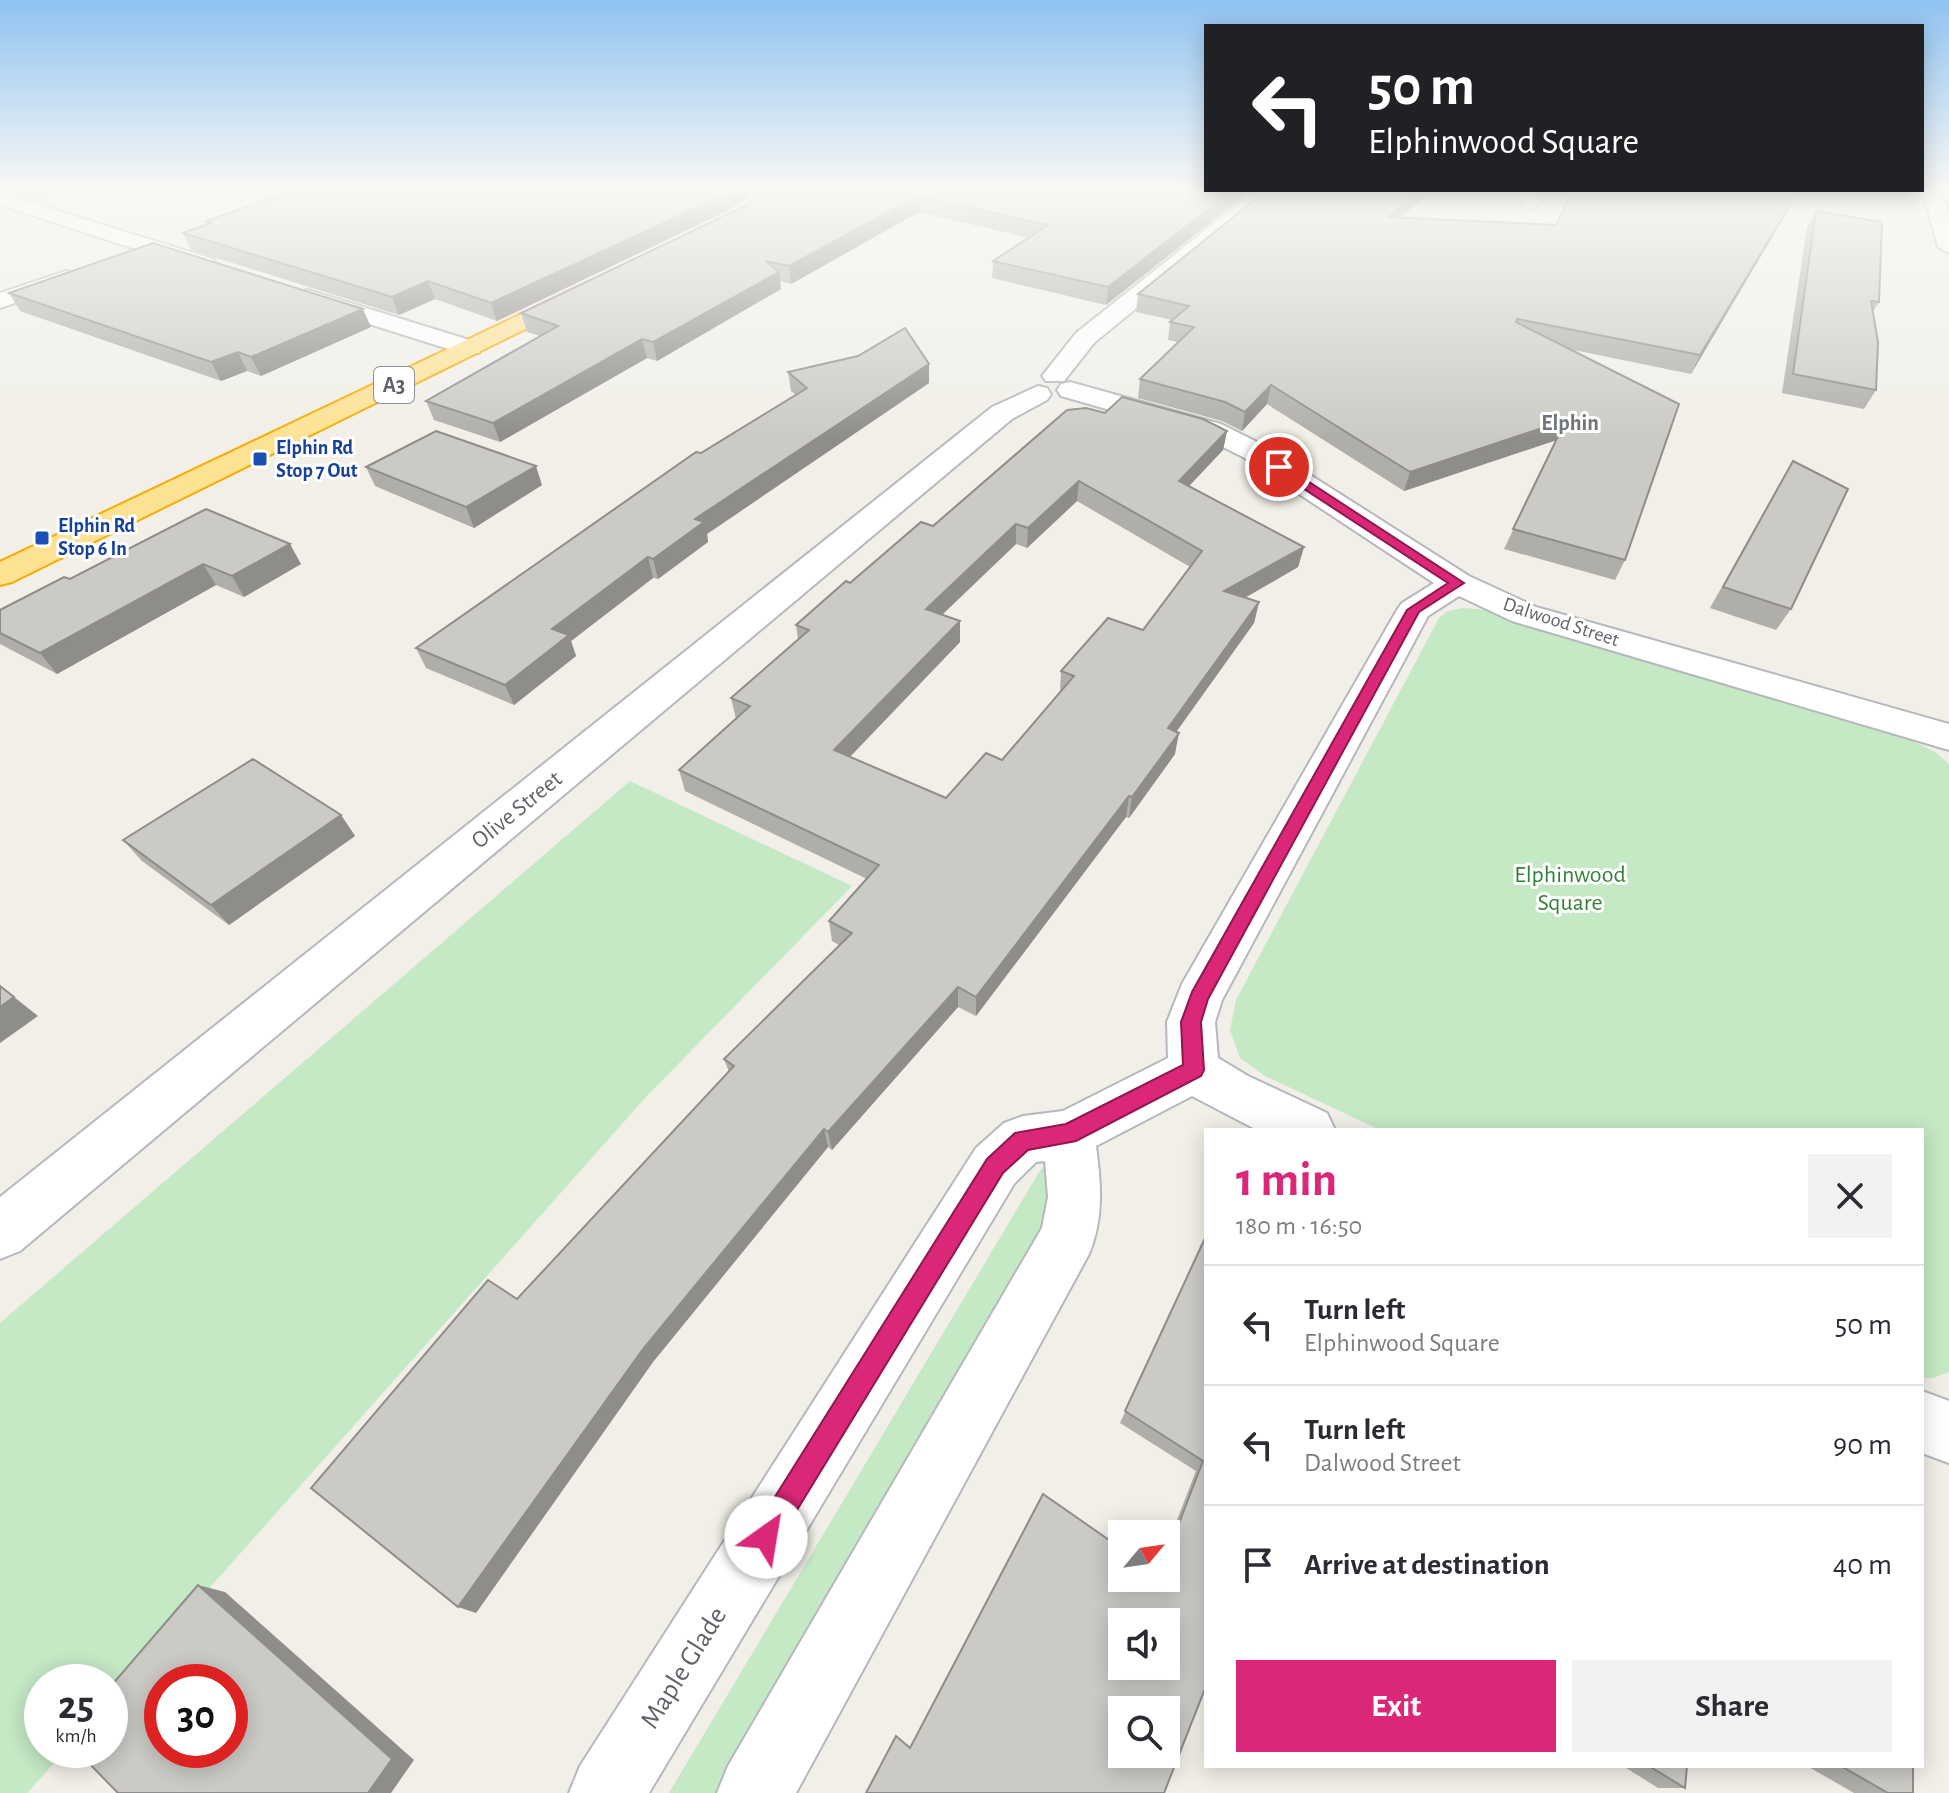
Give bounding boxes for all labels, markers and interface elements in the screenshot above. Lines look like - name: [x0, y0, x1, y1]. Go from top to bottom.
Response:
- icon: left: [1236, 56, 1340, 160]
- text: 50 m: [1368, 59, 1475, 115]
- text: Elphinwood Square: [1368, 124, 1639, 160]
- road number: A3: [374, 367, 414, 403]
- district label: Elphin: [1541, 412, 1599, 434]
- pin: [1245, 433, 1313, 501]
- place label: Elphin Rd Stop 7 Out: [276, 438, 358, 481]
- icon: arrive: [1257, 445, 1301, 489]
- marker: Elphin Rd Stop 7 Out: [251, 450, 269, 468]
- place label: Elphin Rd Stop 6 In: [58, 516, 136, 559]
- marker: Elphin Rd Stop 6 In: [33, 529, 51, 547]
- street label: Dalwood Street: [1501, 594, 1622, 650]
- street label: Olive Street: [467, 766, 567, 853]
- park label: Elphinwood Square: [1514, 863, 1626, 915]
- button: close: [1808, 1154, 1892, 1238]
- text: 1 min: [1236, 1157, 1337, 1205]
- text: 180 m · 16:50: [1236, 1213, 1362, 1239]
- text: Turn left: [1304, 1295, 1405, 1325]
- icon: left: [1236, 1303, 1280, 1347]
- text: 50 m: [1835, 1310, 1892, 1340]
- text: Elphinwood Square: [1304, 1330, 1500, 1356]
- text: Turn left: [1304, 1415, 1405, 1445]
- icon: left: [1236, 1423, 1280, 1467]
- text: 90 m: [1833, 1430, 1892, 1460]
- text: Dalwood Street: [1304, 1450, 1461, 1476]
- position arrow: [724, 1495, 808, 1579]
- north arrow: [1108, 1520, 1180, 1592]
- map controls: [1108, 1520, 1180, 1768]
- icon: arrive: [1236, 1543, 1280, 1587]
- text: Arrive at destination: [1304, 1550, 1550, 1580]
- text: 40 m: [1833, 1550, 1892, 1580]
- street label: Maple Glade: [636, 1602, 732, 1734]
- button: sound: [1108, 1608, 1180, 1680]
- button: Exit: [1236, 1660, 1556, 1752]
- button: Share: [1572, 1660, 1892, 1752]
- speed limit sign: 30: [144, 1664, 248, 1768]
- text: 25: [58, 1686, 94, 1726]
- button: search: [1108, 1696, 1180, 1768]
- text: km/h: [55, 1726, 97, 1746]

